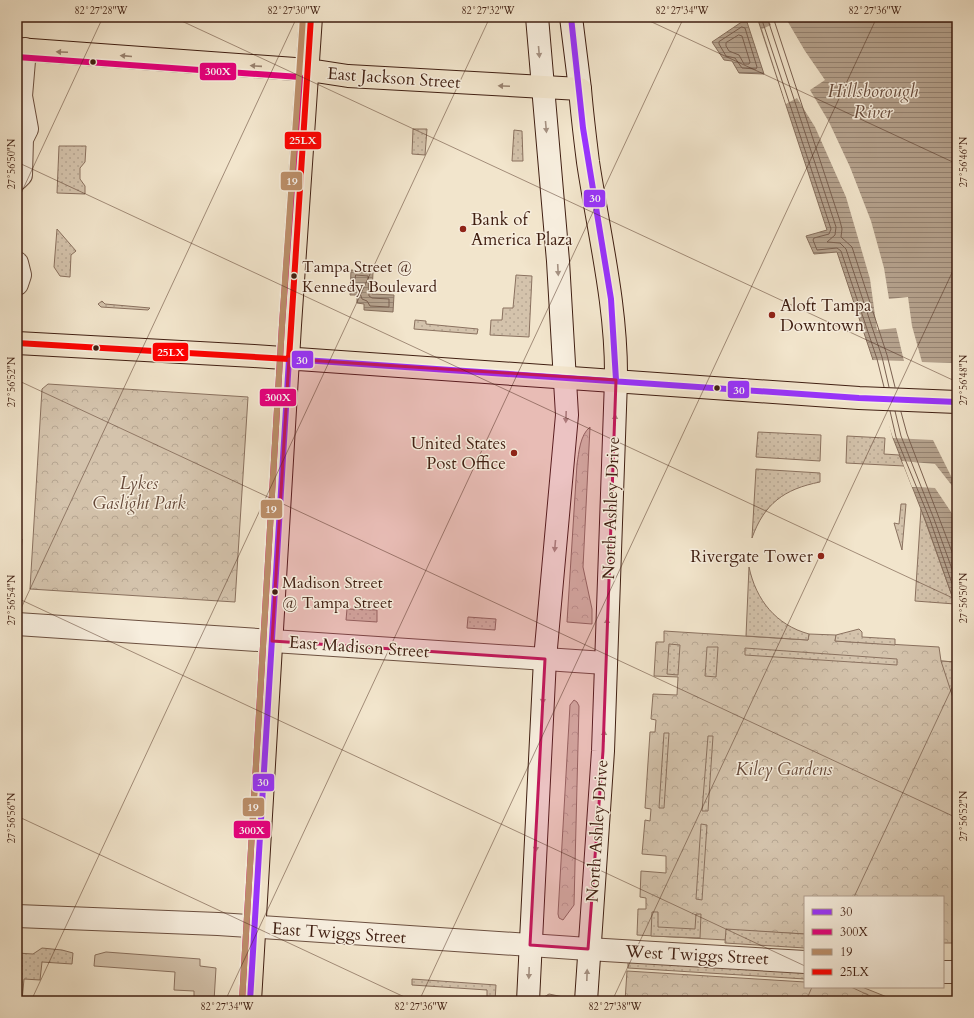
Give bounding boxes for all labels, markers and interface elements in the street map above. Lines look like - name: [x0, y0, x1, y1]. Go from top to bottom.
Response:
- text: 82°27'28"W: [74, 4, 129, 18]
- text: 82°27'30"W: [267, 4, 322, 18]
- text: 82°27'32"W: [461, 4, 516, 18]
- text: 82°27'34"W: [655, 4, 710, 18]
- text: 82°27'36"W: [848, 4, 903, 18]
- one-way arrow: [536, 46, 543, 58]
- one-way arrow: [56, 48, 68, 55]
- one-way arrow: [120, 53, 132, 59]
- unlabelled marker: [88, 57, 98, 67]
- line badge: 300X: [199, 62, 237, 81]
- street label: East Jackson Street: [327, 62, 462, 94]
- one-way arrow: [250, 63, 262, 70]
- text: 300X: [205, 64, 232, 79]
- water label: Hillsborough River: [828, 79, 919, 125]
- one-way arrow: [498, 82, 510, 89]
- one-way arrow: [543, 121, 550, 133]
- line badge: 25LX: [284, 131, 322, 150]
- text: 25LX: [289, 133, 317, 148]
- text: 27°56'46"N: [957, 136, 971, 187]
- text: 27°56'50"N: [5, 138, 19, 189]
- line badge: 19: [280, 171, 303, 191]
- text: 19: [286, 174, 298, 189]
- line badge: 30: [583, 189, 606, 208]
- text: 30: [589, 191, 601, 206]
- place label: Bank of America Plaza: [471, 208, 573, 251]
- marker: Bank of America Plaza: [458, 224, 468, 234]
- place label: Tampa Street @ Kennedy Boulevard: [302, 256, 437, 298]
- one-way arrow: [555, 264, 561, 277]
- marker: Tampa Street @ Kennedy Boulevard: [289, 271, 299, 281]
- place label: Aloft Tampa Downtown: [780, 294, 872, 337]
- marker: Aloft Tampa Downtown: [767, 310, 777, 320]
- line badge: 25LX: [152, 342, 189, 362]
- unlabelled marker: [91, 343, 101, 353]
- text: 25LX: [157, 345, 185, 360]
- line badge: 30: [291, 350, 314, 369]
- text: 30: [296, 353, 308, 368]
- text: 27°56'48"N: [957, 354, 971, 405]
- text: 27°56'52"N: [5, 356, 19, 407]
- line badge: 30: [727, 380, 750, 399]
- unlabelled marker: [712, 383, 722, 393]
- text: 30: [733, 383, 745, 398]
- line badge: 300X: [259, 388, 297, 407]
- text: 300X: [265, 390, 292, 405]
- one-way arrow: [563, 411, 570, 423]
- one-way arrow: [611, 414, 618, 426]
- place label: United States Post Office: [411, 432, 506, 475]
- street label: North Ashley Drive: [597, 436, 625, 580]
- marker: United States Post Office: [509, 448, 519, 458]
- park label: Lykes Gaslight Park: [92, 472, 186, 515]
- line badge: 19: [260, 499, 283, 519]
- text: 19: [265, 502, 277, 517]
- one-way arrow: [552, 540, 559, 552]
- place label: Rivergate Tower: [690, 545, 814, 568]
- marker: Rivergate Tower: [816, 551, 826, 561]
- place label: Madison Street @ Tampa Street: [282, 572, 392, 614]
- text: 27°56'50"N: [957, 572, 971, 623]
- text: 27°56'54"N: [5, 574, 19, 625]
- marker: Madison Street @ Tampa Street: [270, 587, 280, 597]
- one-way arrow: [604, 618, 611, 630]
- street label: East Madison Street: [288, 631, 431, 663]
- one-way arrow: [540, 692, 547, 704]
- one-way arrow: [600, 730, 607, 742]
- park label: Kiley Gardens: [735, 758, 833, 781]
- street label: North Ashley Drive: [581, 759, 613, 903]
- line badge: 30: [252, 773, 275, 792]
- text: 30: [257, 775, 269, 790]
- text: 27°56'52"N: [957, 790, 971, 841]
- text: 27°56'56"N: [5, 792, 19, 843]
- line badge: 19: [242, 797, 265, 817]
- text: 19: [247, 800, 259, 815]
- line badge: 300X: [233, 820, 271, 839]
- text: 300X: [239, 823, 266, 838]
- one-way arrow: [532, 840, 539, 852]
- legend: [804, 896, 944, 988]
- text: 30: [840, 904, 852, 920]
- street label: East Twiggs Street: [271, 917, 408, 949]
- text: 300X: [840, 924, 868, 940]
- street label: West Twiggs Street: [624, 940, 770, 970]
- text: 19: [840, 944, 852, 960]
- text: 25LX: [840, 964, 870, 980]
- one-way arrow: [526, 967, 533, 979]
- one-way arrow: [584, 968, 590, 981]
- text: 82°27'34"W: [200, 1000, 255, 1014]
- text: 82°27'36"W: [394, 1000, 449, 1014]
- text: 82°27'38"W: [588, 1000, 643, 1014]

